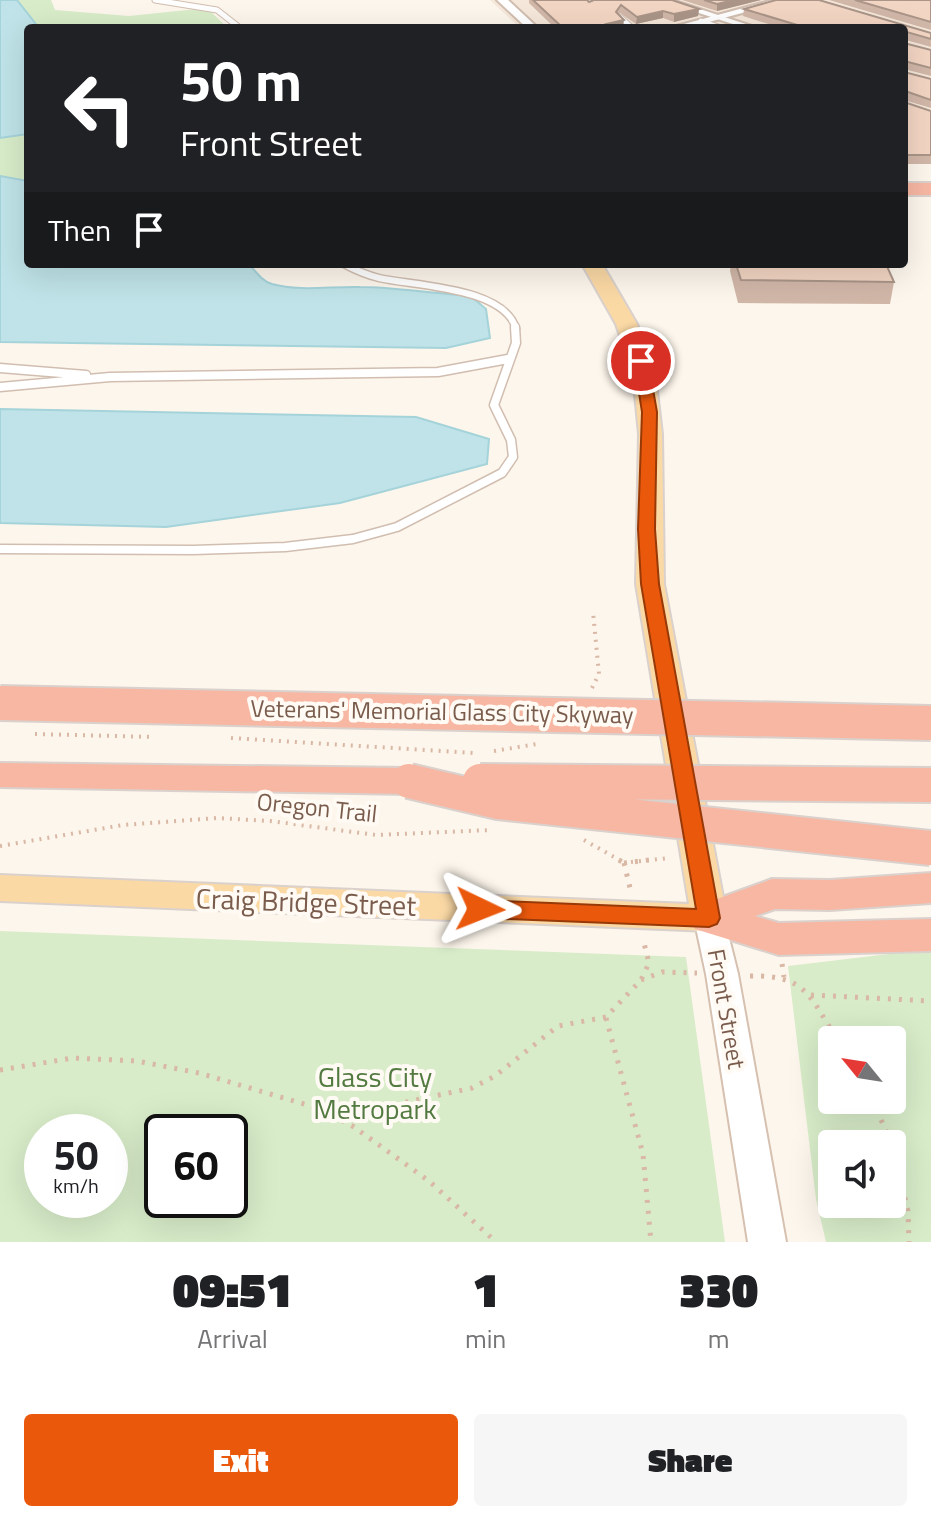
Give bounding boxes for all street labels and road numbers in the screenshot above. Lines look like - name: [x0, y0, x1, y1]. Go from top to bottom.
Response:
- street label: Veterans' Memorial Glass City Skyway: [250, 690, 634, 732]
- street label: Oregon Trail: [255, 783, 379, 831]
- street label: Craig Bridge Street: [195, 876, 417, 927]
- street label: Front Street: [699, 946, 755, 1072]

